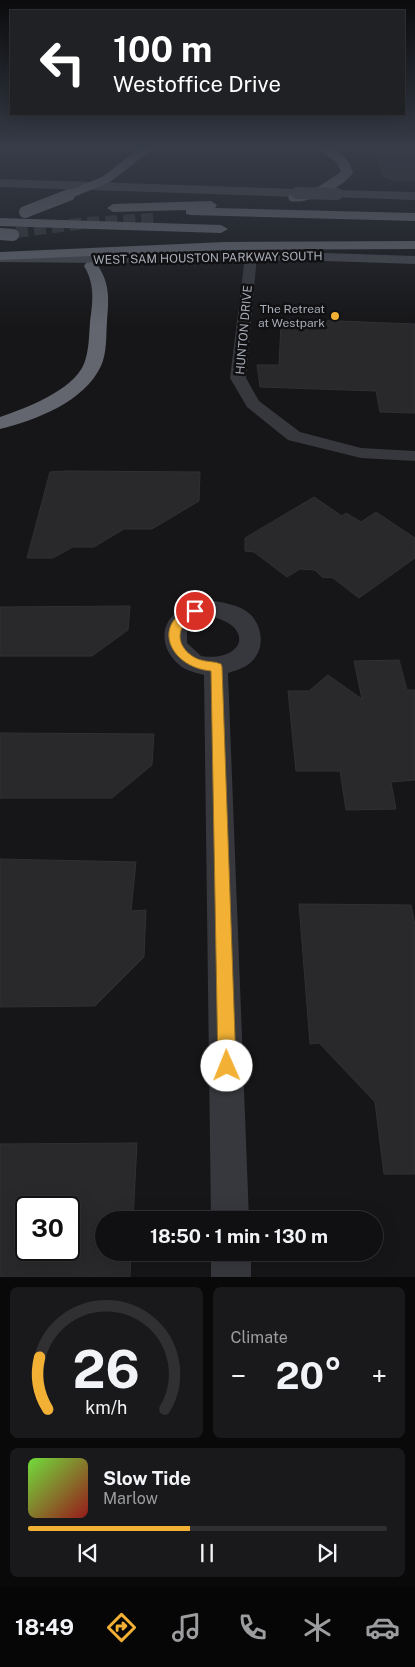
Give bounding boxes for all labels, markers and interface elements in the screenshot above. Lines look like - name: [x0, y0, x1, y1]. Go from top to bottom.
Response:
- text: 100 m: [113, 29, 212, 70]
- icon: left: [30, 30, 95, 95]
- text: Westoffice Drive: [113, 71, 281, 97]
- street label: WEST SAM HOUSTON PARKWAY SOUTH: [93, 249, 323, 267]
- street label: HUNTON DRIVE: [233, 285, 255, 375]
- place label: The Retreat at Westpark: [258, 302, 325, 330]
- marker: The Retreat at Westpark: [329, 310, 341, 322]
- pin: [174, 590, 216, 632]
- icon: arrive: [181, 597, 209, 625]
- position arrow: [200, 1039, 252, 1091]
- speed limit sign: 30: [15, 1196, 80, 1261]
- text: 18:50 · 1 min · 130 m: [150, 1225, 328, 1247]
- text: Climate: [231, 1328, 288, 1347]
- text: 26: [73, 1339, 140, 1400]
- text: 20°: [275, 1353, 342, 1398]
- text: −: [231, 1359, 246, 1392]
- text: +: [371, 1359, 387, 1392]
- text: km/h: [85, 1397, 127, 1418]
- text: Slow Tide: [103, 1467, 191, 1489]
- text: Marlow: [103, 1489, 158, 1508]
- icon: previous: [74, 1539, 102, 1567]
- icon: pause: [193, 1539, 221, 1567]
- icon: next: [313, 1539, 341, 1567]
- icon: directions: [104, 1610, 139, 1645]
- icon: music: [169, 1610, 204, 1645]
- icon: phone: [235, 1610, 270, 1645]
- icon: climate: [300, 1610, 335, 1645]
- icon: car: [365, 1610, 400, 1645]
- text: 18:49: [15, 1614, 74, 1640]

